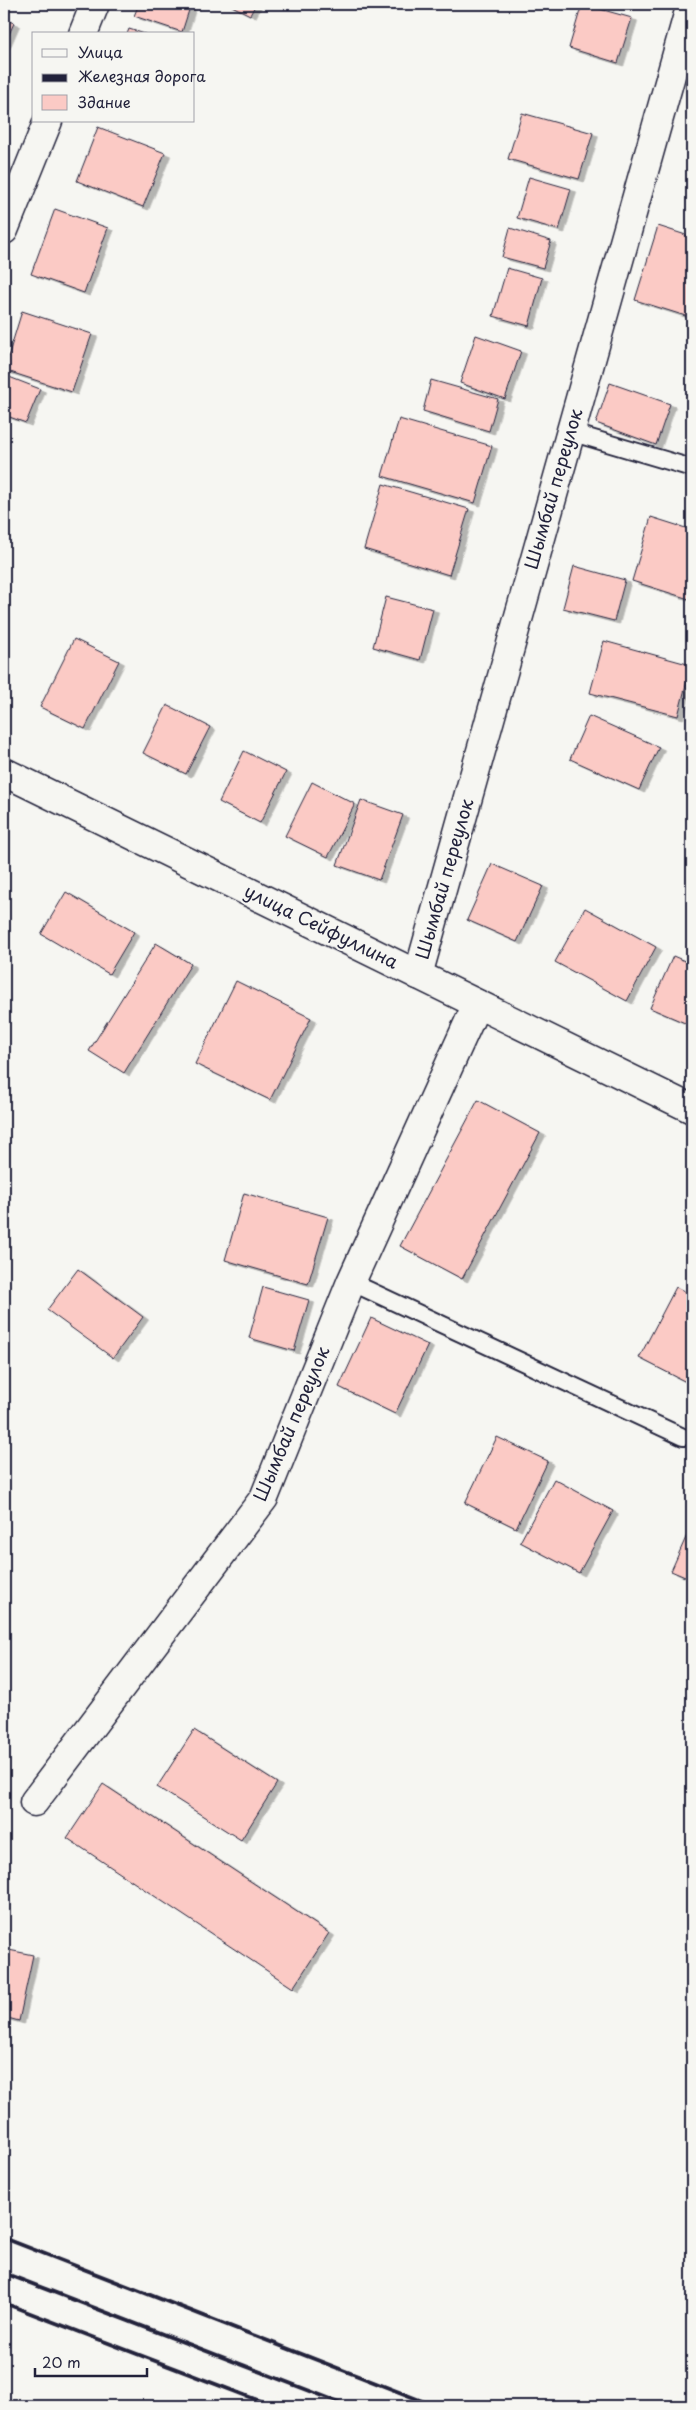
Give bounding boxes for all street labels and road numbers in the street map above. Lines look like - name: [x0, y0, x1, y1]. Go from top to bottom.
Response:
- street label: Шымбай переулок: [517, 405, 588, 572]
- street label: Шымбай переулок: [408, 795, 479, 962]
- street label: улица Сейфуллина: [240, 877, 404, 975]
- street label: Шымбай переулок: [246, 1342, 336, 1505]

